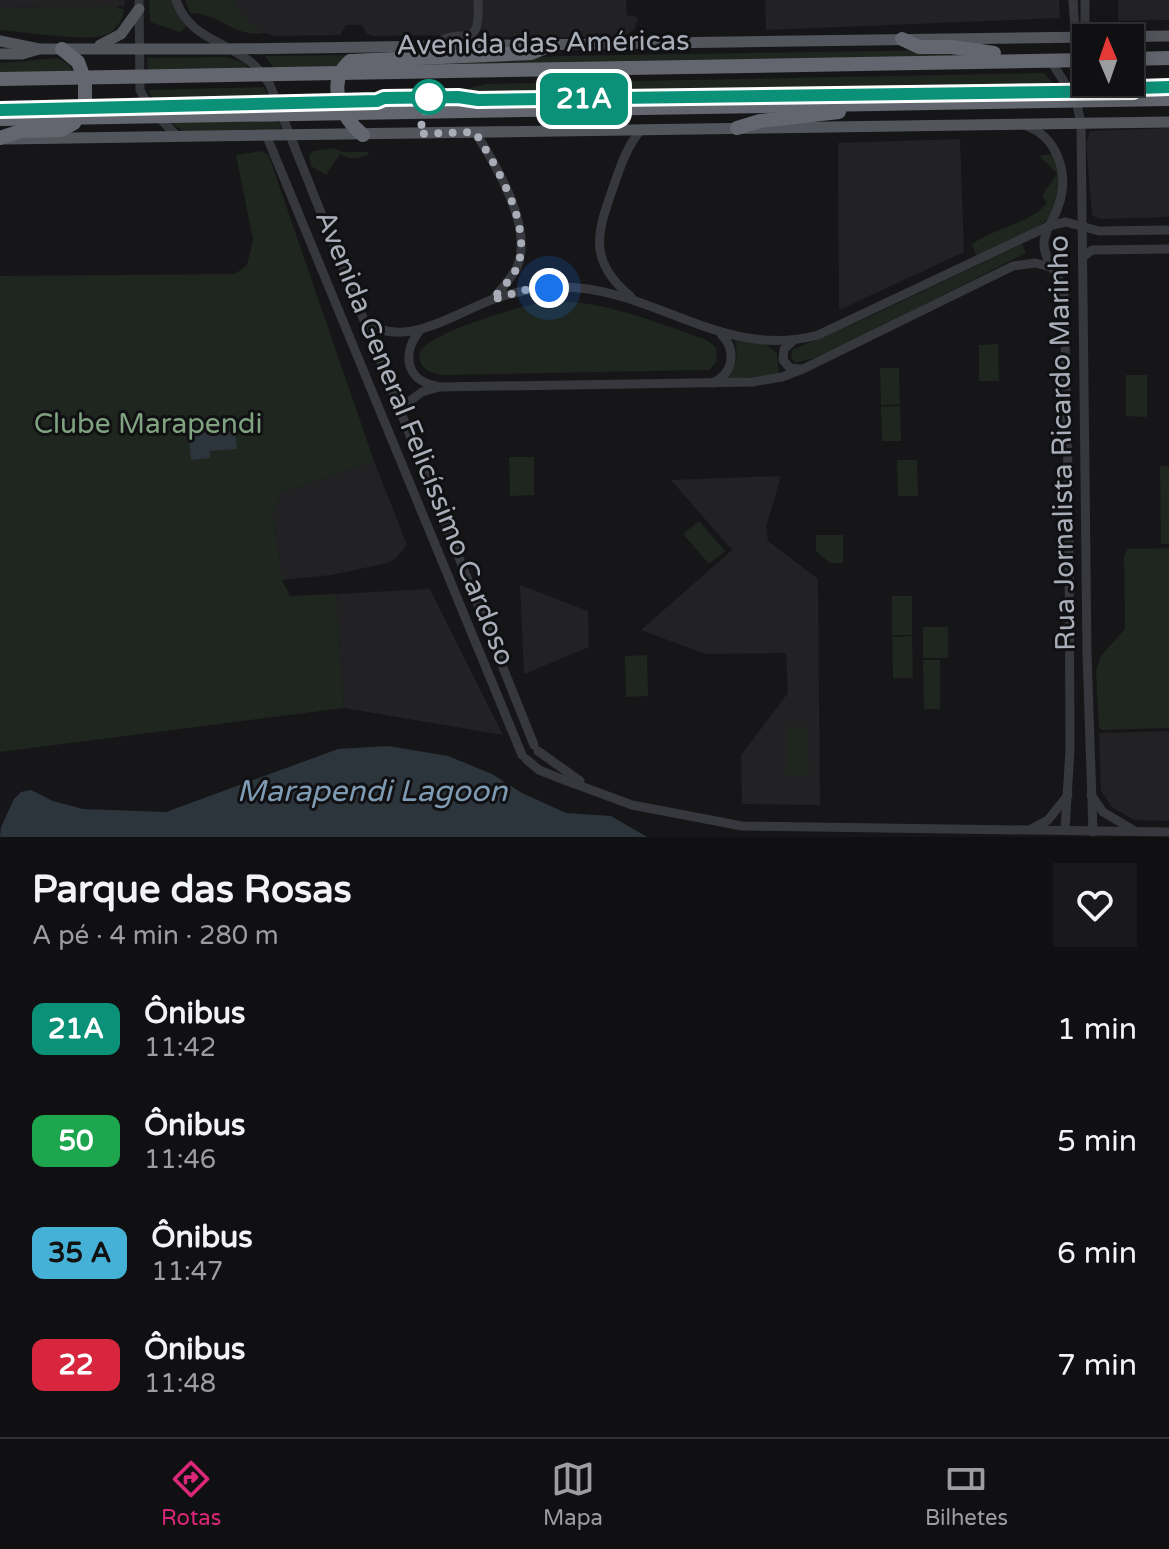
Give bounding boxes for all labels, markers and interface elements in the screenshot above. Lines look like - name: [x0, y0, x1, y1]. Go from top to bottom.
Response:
- street label: Avenida das Américas: [396, 23, 690, 63]
- north arrow: [1072, 24, 1144, 96]
- map controls: [1072, 24, 1144, 96]
- line badge: 21A: [538, 73, 630, 125]
- unlabelled marker: [412, 80, 446, 114]
- text: 21A: [556, 82, 612, 116]
- street label: Avenida General Felicíssimo Cardoso: [308, 205, 522, 671]
- street label: Rua Jornalista Ricardo Marinho: [1041, 235, 1083, 651]
- your location: [529, 268, 569, 308]
- park label: Clube Marapendi: [34, 407, 262, 441]
- water label: Marapendi Lagoon: [237, 773, 508, 810]
- button: heart: [1053, 863, 1137, 947]
- text: Parque das Rosas: [32, 867, 352, 913]
- text: A pé · 4 min · 280 m: [32, 920, 279, 951]
- text: Ônibus: [144, 995, 246, 1032]
- text: 1 min: [1057, 1011, 1137, 1048]
- text: 21A: [48, 1012, 104, 1046]
- text: 11:42: [144, 1032, 216, 1063]
- text: Ônibus: [144, 1107, 245, 1144]
- text: 5 min: [1057, 1123, 1137, 1160]
- text: 50: [58, 1124, 94, 1158]
- text: 11:46: [144, 1144, 216, 1175]
- text: Ônibus: [151, 1219, 253, 1256]
- text: 6 min: [1057, 1235, 1137, 1272]
- text: 35 A: [48, 1236, 111, 1270]
- text: 11:47: [151, 1256, 223, 1287]
- text: Ônibus: [144, 1331, 245, 1368]
- text: 7 min: [1057, 1347, 1137, 1384]
- text: 22: [58, 1348, 94, 1382]
- text: 11:48: [144, 1368, 216, 1399]
- tab: Rotas: [161, 1457, 221, 1531]
- tab: Mapa: [543, 1457, 603, 1531]
- tab: Bilhetes: [925, 1457, 1008, 1531]

